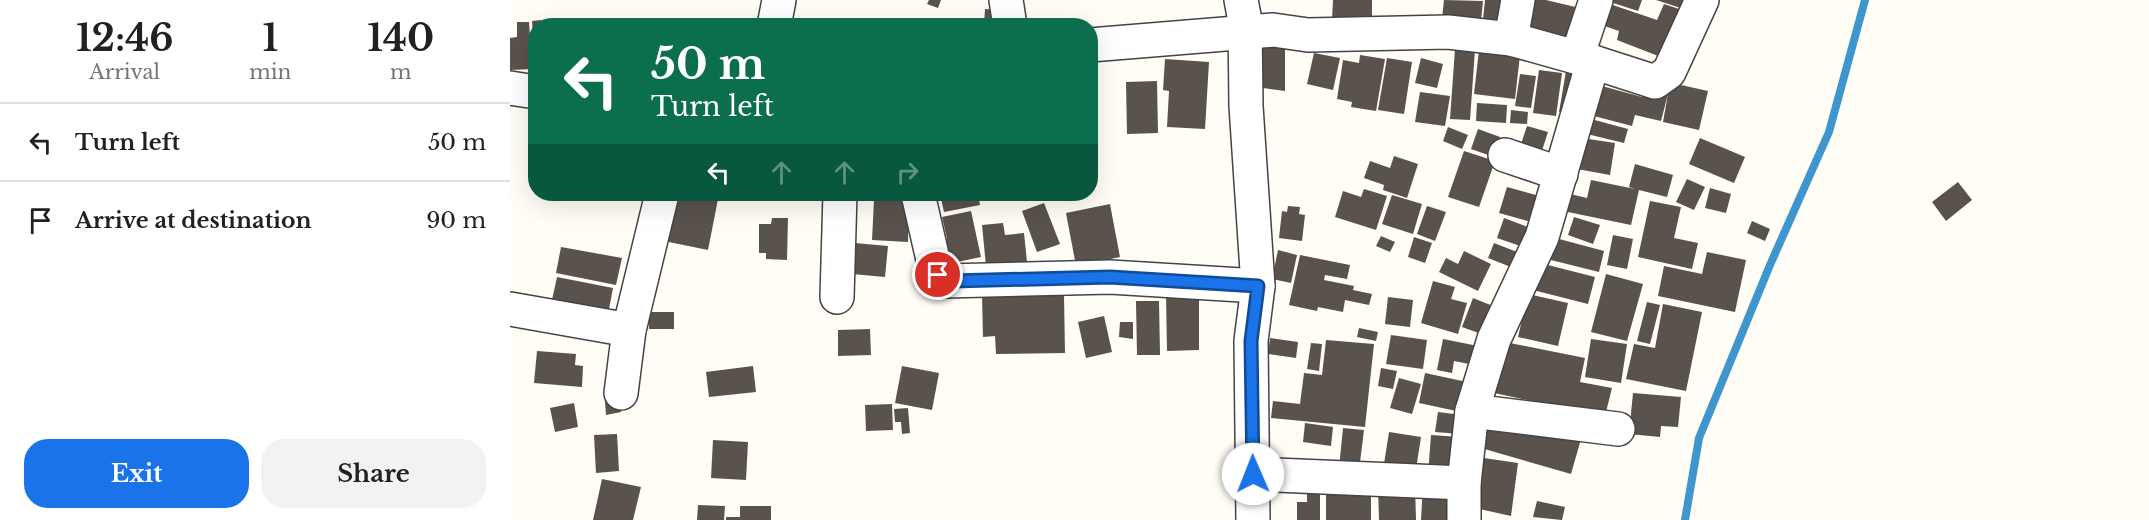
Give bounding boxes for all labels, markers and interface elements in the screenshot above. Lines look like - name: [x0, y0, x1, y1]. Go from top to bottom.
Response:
- text: 12:46: [76, 16, 173, 61]
- text: 1: [263, 16, 278, 61]
- text: 140: [367, 16, 434, 61]
- text: 50 m: [651, 38, 765, 90]
- icon: left: [552, 42, 630, 120]
- text: Arrival: [89, 60, 160, 84]
- text: min: [249, 60, 291, 84]
- text: m: [390, 60, 411, 84]
- text: Turn left: [651, 90, 774, 123]
- icon: left: [24, 126, 57, 159]
- text: Turn left: [75, 129, 180, 156]
- text: 50 m: [428, 129, 486, 156]
- icon: left: [702, 156, 735, 189]
- icon: ahead: [765, 156, 798, 189]
- icon: ahead: [828, 156, 861, 189]
- icon: right: [891, 156, 924, 189]
- icon: arrive: [24, 204, 57, 237]
- text: Arrive at destination: [75, 207, 312, 234]
- text: 90 m: [426, 207, 486, 234]
- pin: [912, 249, 963, 300]
- icon: arrive: [921, 258, 954, 291]
- button: Exit: [24, 439, 249, 508]
- button: Share: [261, 439, 486, 508]
- position arrow: [1221, 442, 1285, 506]

